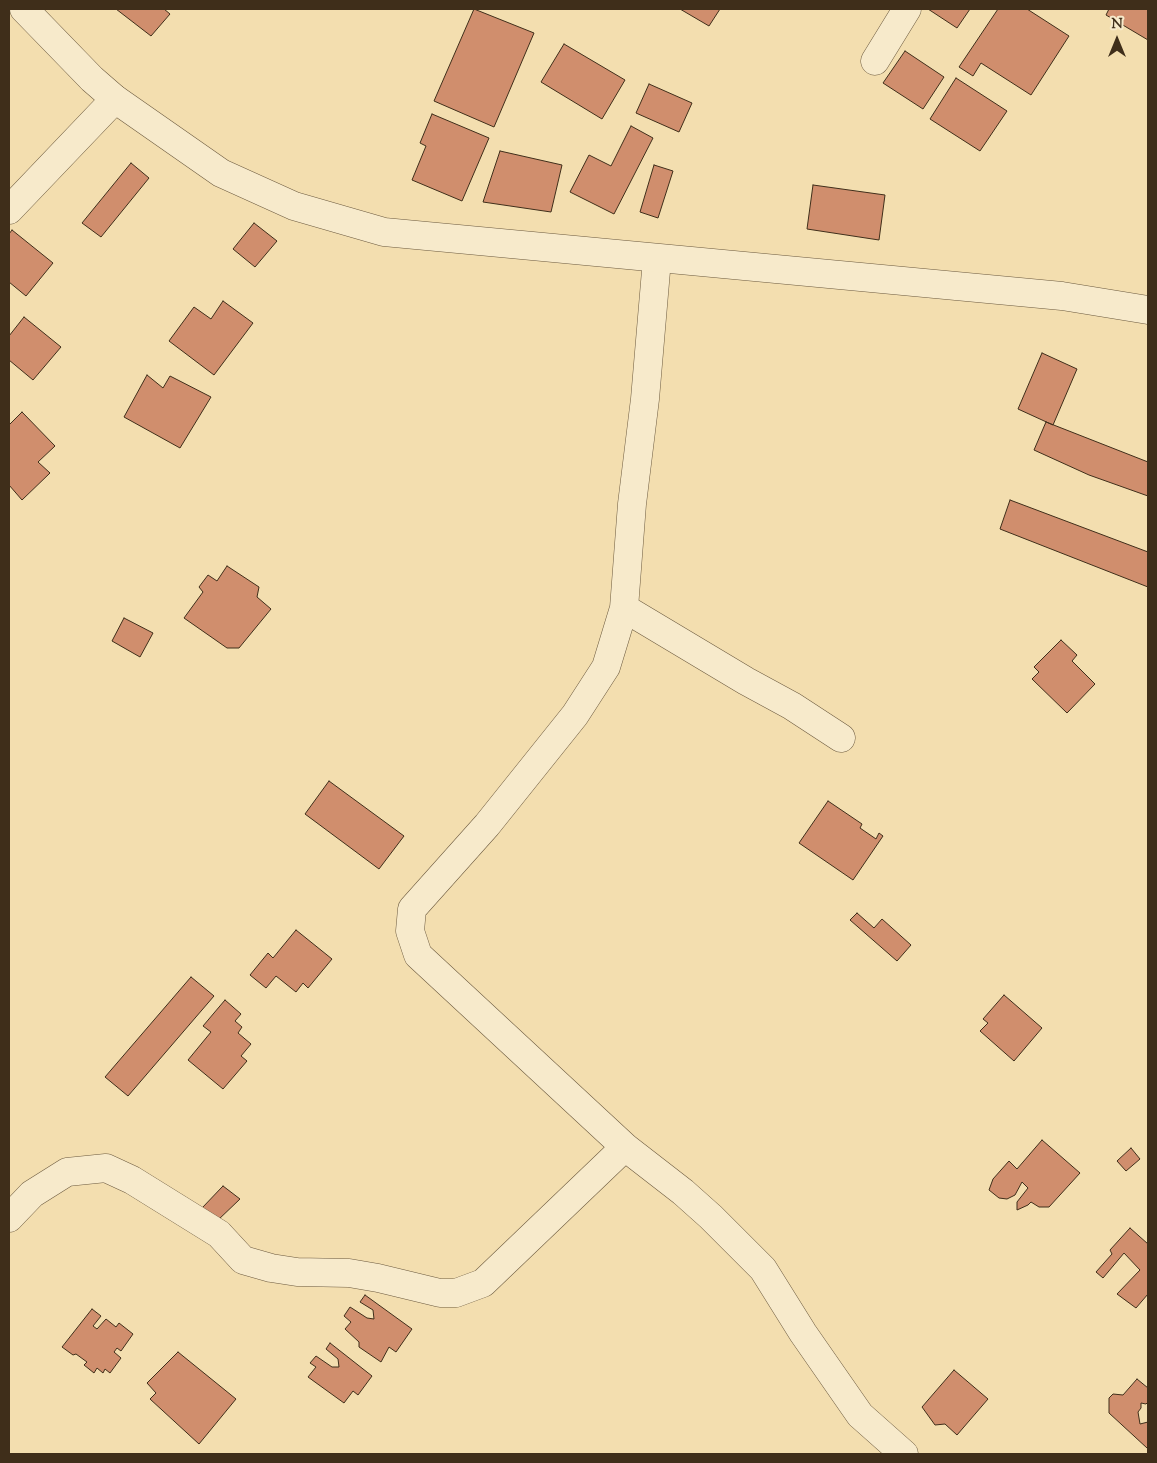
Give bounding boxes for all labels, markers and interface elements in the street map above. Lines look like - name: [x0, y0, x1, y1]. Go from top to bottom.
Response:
- north arrow: [1092, 15, 1142, 65]
- text: N: [1111, 15, 1123, 35]

